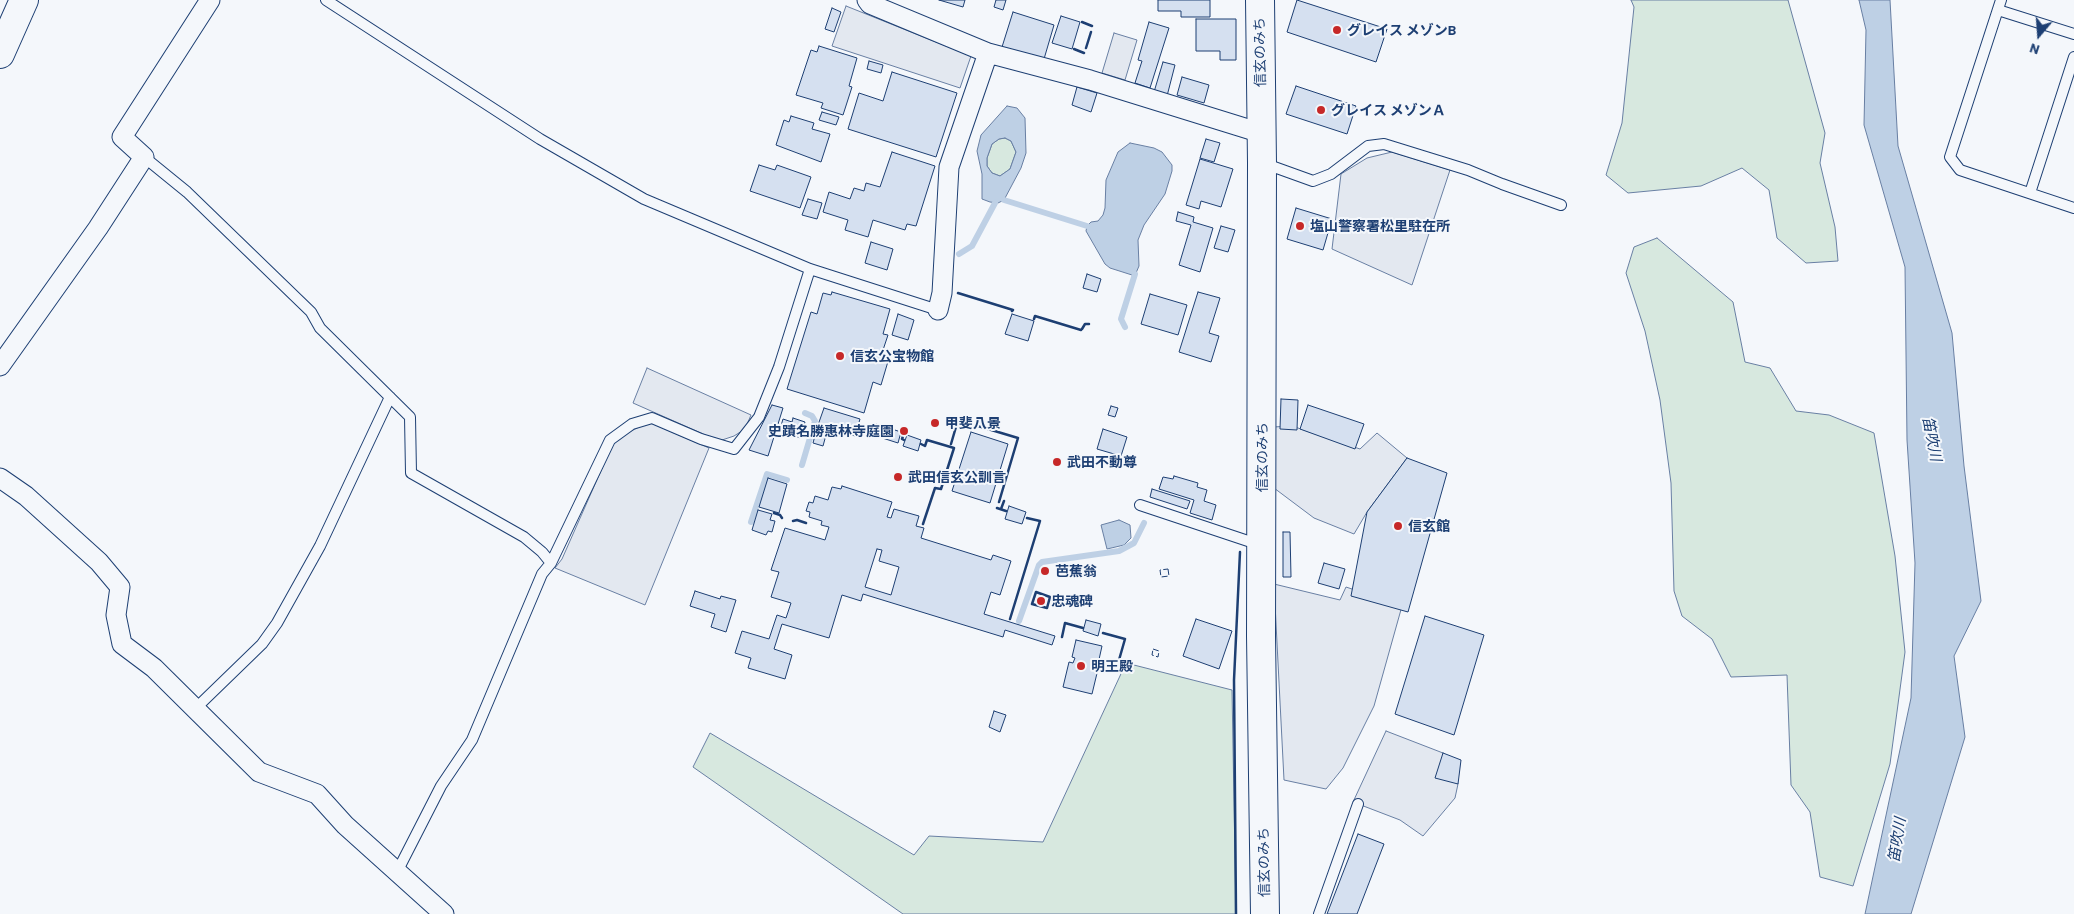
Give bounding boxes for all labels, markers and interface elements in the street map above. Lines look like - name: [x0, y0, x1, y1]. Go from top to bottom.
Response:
- north arrow: [2014, 10, 2064, 60]
- street label: 信玄のみち: [1251, 17, 1269, 87]
- place label: グレイス メゾンB: [1347, 22, 1456, 38]
- marker: グレイス メゾンB: [1331, 24, 1343, 36]
- text: N: [2027, 40, 2041, 59]
- place label: グレイス メゾンＡ: [1331, 102, 1446, 118]
- marker: グレイス メゾンＡ: [1315, 104, 1327, 116]
- place label: 塩山警察署松里駐在所: [1310, 218, 1450, 234]
- marker: 塩山警察署松里駐在所: [1294, 220, 1306, 232]
- place label: 信玄公宝物館: [850, 348, 934, 364]
- marker: 信玄公宝物館: [834, 350, 846, 362]
- place label: 甲斐八景: [945, 415, 1001, 431]
- water label: 笛吹川: [1919, 415, 1945, 463]
- marker: 甲斐八景: [929, 417, 941, 429]
- street label: 信玄のみち: [1254, 422, 1270, 492]
- place label: 史蹟名勝惠林寺庭園: [768, 423, 894, 439]
- marker: 史蹟名勝惠林寺庭園: [898, 425, 910, 437]
- place label: 武田不動尊: [1067, 454, 1137, 470]
- marker: 武田不動尊: [1051, 456, 1063, 468]
- place label: 武田信玄公訓言: [908, 469, 1006, 485]
- marker: 武田信玄公訓言: [892, 471, 904, 483]
- place label: 信玄館: [1408, 518, 1450, 534]
- marker: 信玄館: [1392, 520, 1404, 532]
- place label: 芭蕉翁: [1055, 563, 1097, 579]
- marker: 芭蕉翁: [1039, 565, 1051, 577]
- place label: 忠魂碑: [1051, 593, 1093, 609]
- marker: 忠魂碑: [1035, 595, 1047, 607]
- place label: 明王殿: [1091, 658, 1133, 674]
- marker: 明王殿: [1075, 660, 1087, 672]
- water label: 笛吹川: [1885, 816, 1909, 864]
- street label: 信玄のみち: [1255, 827, 1273, 897]

